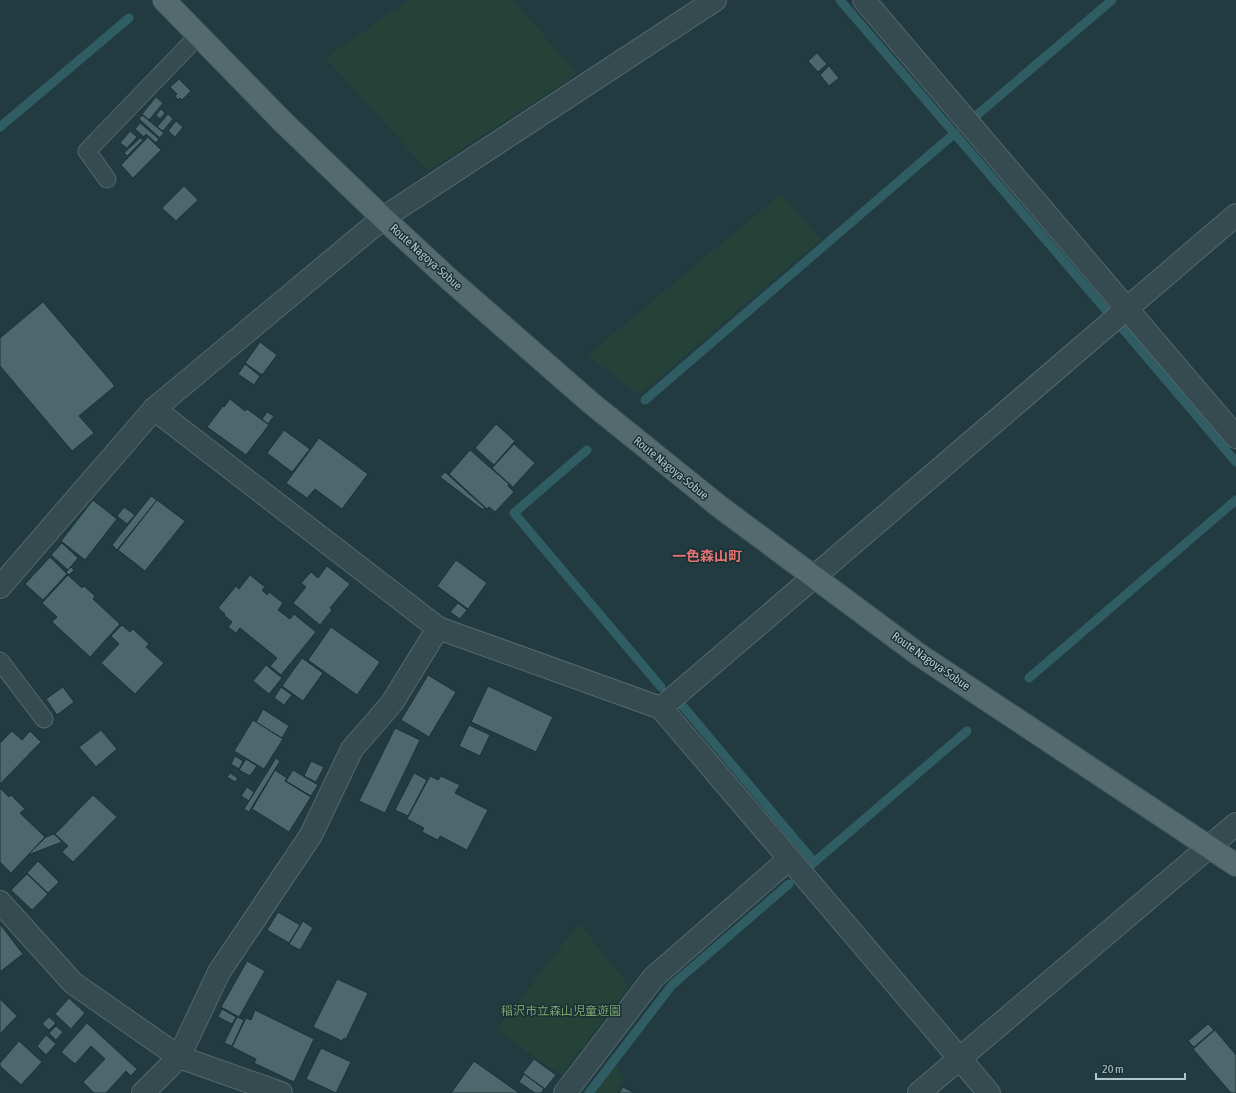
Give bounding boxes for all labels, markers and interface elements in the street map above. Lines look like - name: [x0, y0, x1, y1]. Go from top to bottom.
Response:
- street label: Route Nagoya-Sobue: [387, 221, 465, 293]
- street label: Route Nagoya-Sobue: [631, 434, 711, 502]
- district label: 一色森山町: [672, 548, 742, 564]
- street label: Route Nagoya-Sobue: [889, 629, 973, 693]
- park label: 稲沢市立森山児童遊園: [501, 1004, 621, 1018]
- scale bar: [1096, 1055, 1185, 1081]
- text: 20 m: [1102, 1062, 1124, 1076]

